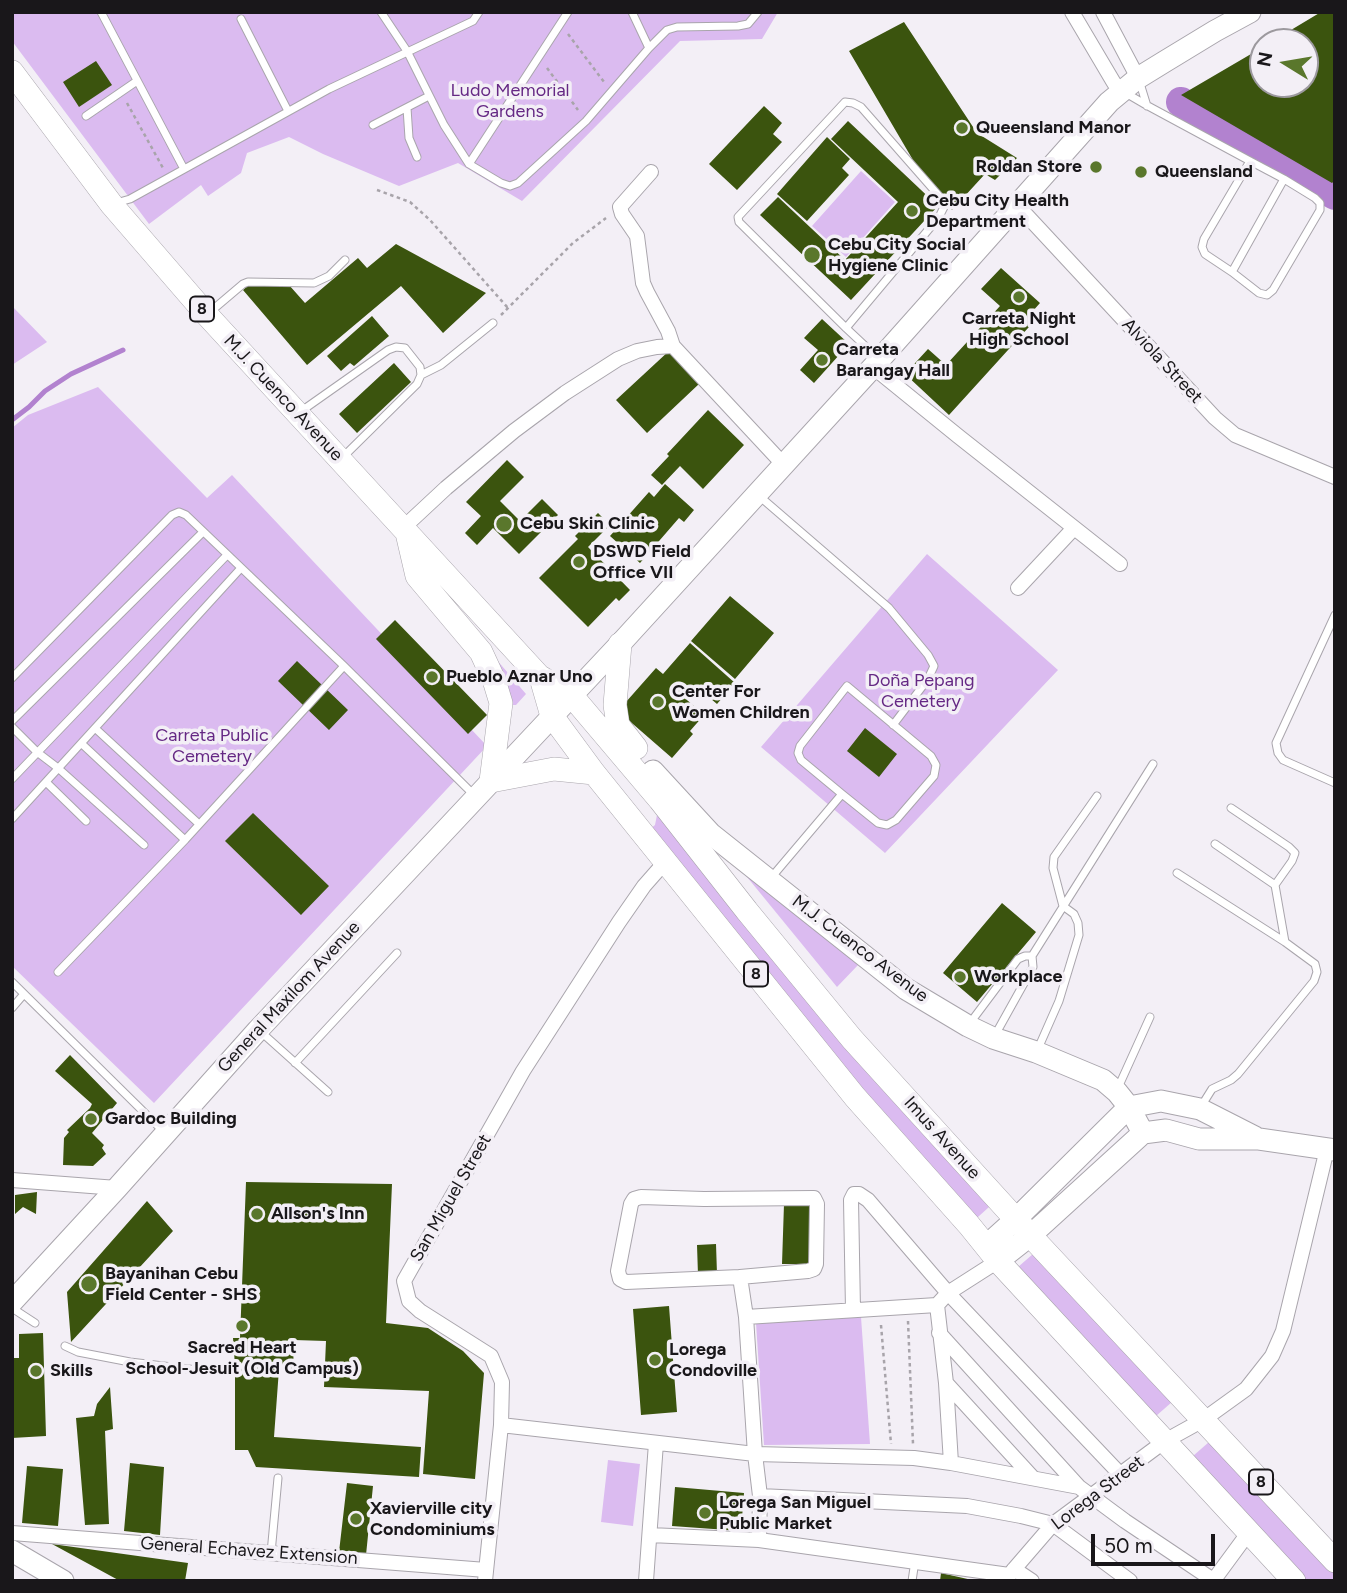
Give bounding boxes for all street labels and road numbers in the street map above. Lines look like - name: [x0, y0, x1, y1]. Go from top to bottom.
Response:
- road number: 8: [190, 296, 214, 322]
- street label: Alviola Street: [1117, 314, 1207, 408]
- street label: M.J. Cuenco Avenue: [219, 330, 347, 466]
- street label: M.J. Cuenco Avenue: [788, 891, 932, 1007]
- street label: General Maxilom Avenue: [213, 917, 365, 1077]
- road number: 8: [744, 962, 768, 986]
- street label: Imus Avenue: [899, 1092, 985, 1184]
- street label: San Miguel Street: [406, 1131, 496, 1265]
- street label: Lorega Street: [1047, 1451, 1149, 1535]
- road number: 8: [1249, 1470, 1273, 1494]
- street label: General Echavez Extension: [140, 1533, 358, 1569]

